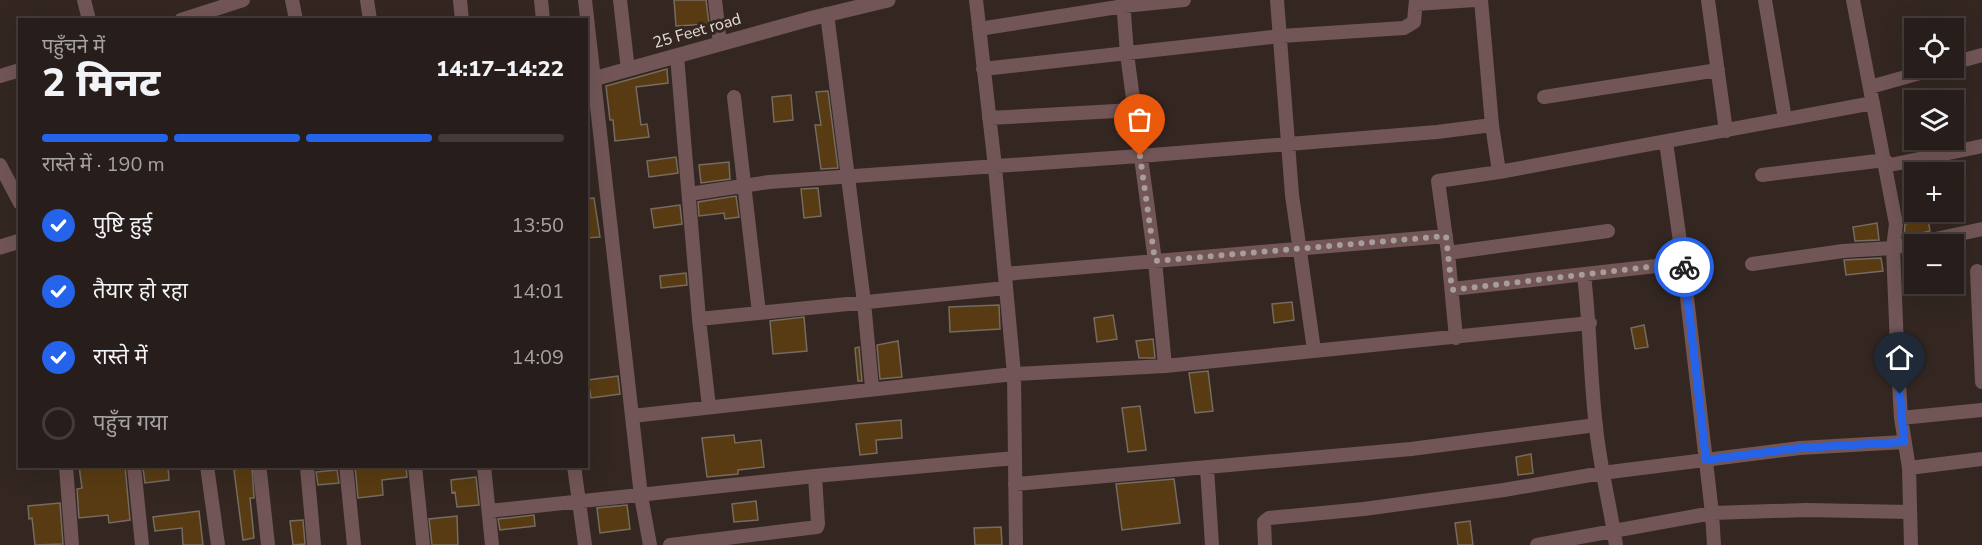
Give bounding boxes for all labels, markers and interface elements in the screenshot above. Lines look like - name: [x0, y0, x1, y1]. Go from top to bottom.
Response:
- street label: 25 Feet road: [650, 8, 744, 54]
- map controls: [1904, 18, 1964, 294]
- button: locate: [1904, 18, 1964, 78]
- text: पहुँचने में: [42, 33, 105, 60]
- text: 14:17–14:22: [436, 54, 564, 84]
- text: 2 मिनट: [42, 57, 160, 110]
- button: layers: [1904, 90, 1964, 150]
- pin: [1114, 94, 1165, 156]
- icon: bag: [1123, 103, 1156, 136]
- text: रास्ते में · 190 m: [42, 151, 165, 178]
- button: +: [1904, 162, 1964, 222]
- icon: check: [42, 209, 75, 242]
- text: पुष्टि हुई: [93, 210, 152, 240]
- text: 13:50: [511, 212, 564, 239]
- button: −: [1904, 234, 1964, 294]
- courier: [1654, 237, 1714, 297]
- icon: bike: [1668, 251, 1701, 284]
- icon: check: [42, 275, 75, 308]
- text: तैयार हो रहा: [93, 276, 188, 306]
- text: 14:01: [511, 278, 564, 305]
- pin: [1874, 332, 1925, 394]
- icon: check: [42, 341, 75, 374]
- icon: home: [1883, 341, 1916, 374]
- text: रास्ते में: [93, 342, 148, 372]
- text: 14:09: [511, 344, 564, 371]
- text: पहुँच गया: [93, 408, 168, 438]

